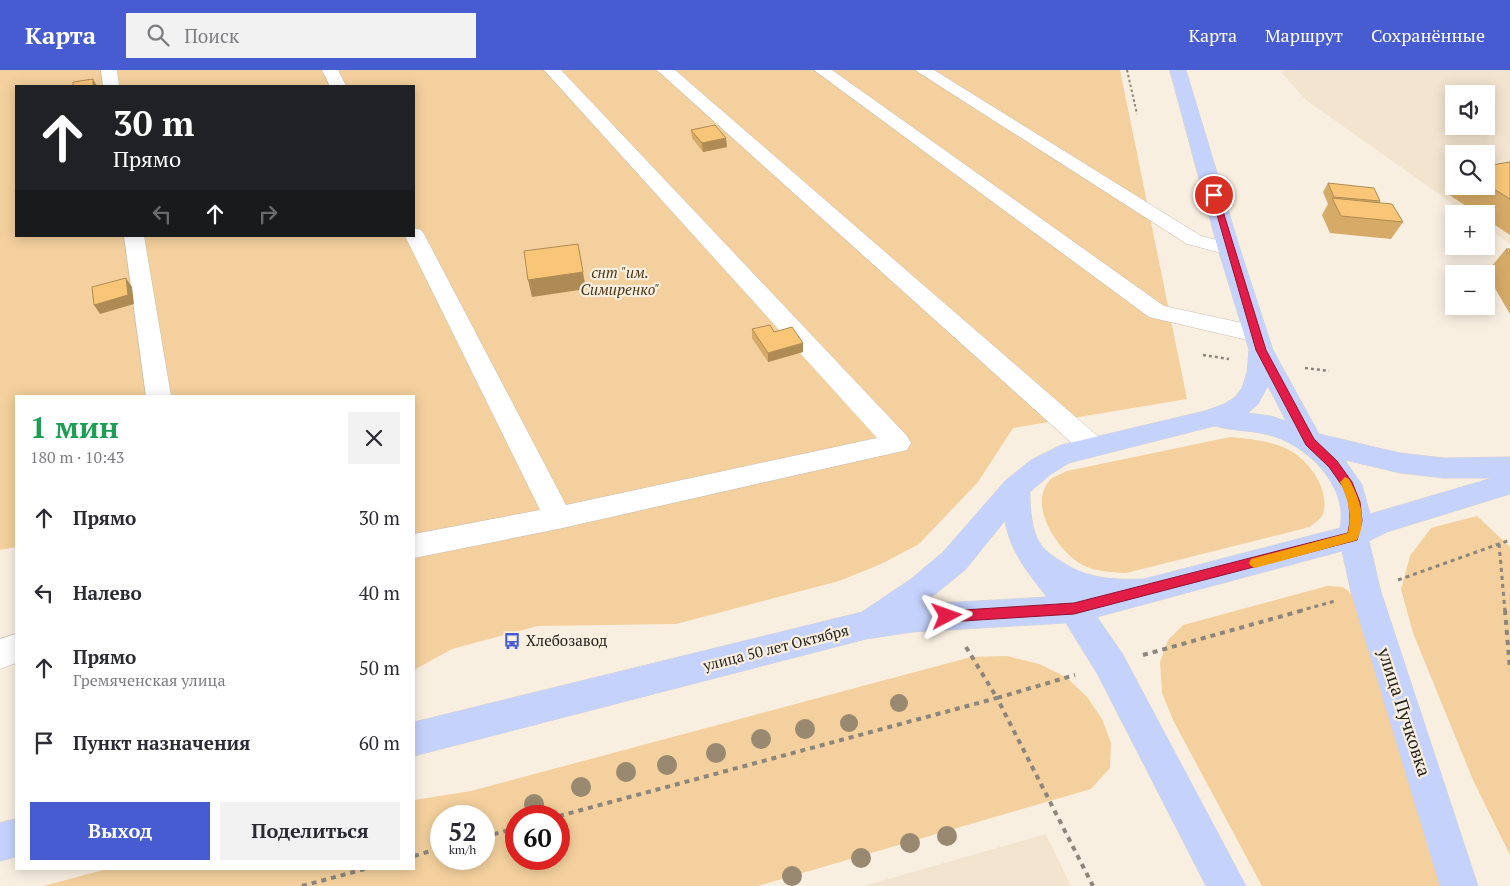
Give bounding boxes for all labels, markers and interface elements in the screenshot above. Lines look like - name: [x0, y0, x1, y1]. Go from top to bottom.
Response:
- search box: [126, 13, 476, 58]
- text: Карта: [25, 19, 96, 51]
- icon: search: [144, 21, 172, 49]
- text: Поиск: [184, 23, 239, 48]
- text: Карта: [1188, 23, 1237, 47]
- text: Маршрут: [1265, 23, 1343, 47]
- text: Сохранённые: [1371, 23, 1485, 47]
- map controls: [1445, 85, 1495, 315]
- button: sound: [1445, 85, 1495, 135]
- text: 30 m: [113, 100, 194, 146]
- icon: ahead: [30, 105, 95, 170]
- text: Прямо: [113, 144, 181, 173]
- button: search: [1445, 145, 1495, 195]
- pin: [1193, 174, 1235, 216]
- icon: arrive: [1200, 181, 1228, 209]
- icon: left: [148, 200, 176, 228]
- icon: ahead: [201, 200, 229, 228]
- icon: right: [254, 200, 282, 228]
- button: +: [1445, 205, 1495, 255]
- park label: снт "им. Симиренко": [581, 262, 659, 299]
- button: −: [1445, 265, 1495, 315]
- text: 1 мин: [30, 407, 119, 447]
- button: close: [348, 412, 400, 464]
- text: 180 m · 10:43: [30, 446, 124, 468]
- icon: ahead: [30, 504, 58, 532]
- text: Прямо: [73, 505, 136, 530]
- text: 30 m: [359, 505, 400, 530]
- icon: left: [30, 579, 58, 607]
- text: Налево: [73, 580, 142, 605]
- text: 40 m: [359, 580, 400, 605]
- position arrow: [920, 589, 972, 641]
- street label: улица 50 лет Октября: [700, 619, 851, 675]
- place label: Хлебозавод: [526, 630, 608, 650]
- bus stop icon: Хлебозавод: [502, 631, 522, 651]
- street label: улица Пучковка: [1373, 643, 1437, 779]
- text: Прямо: [73, 644, 136, 669]
- icon: ahead: [30, 654, 58, 682]
- text: 50 m: [359, 655, 400, 680]
- text: Гремяченская улица: [73, 669, 225, 691]
- icon: arrive: [30, 729, 58, 757]
- text: Пункт назначения: [73, 730, 250, 755]
- text: 60 m: [359, 730, 400, 755]
- button: Выход: [30, 802, 210, 860]
- button: Поделиться: [220, 802, 400, 860]
- speed limit sign: 60: [505, 805, 570, 870]
- text: 52: [448, 815, 477, 848]
- text: km/h: [449, 842, 476, 857]

